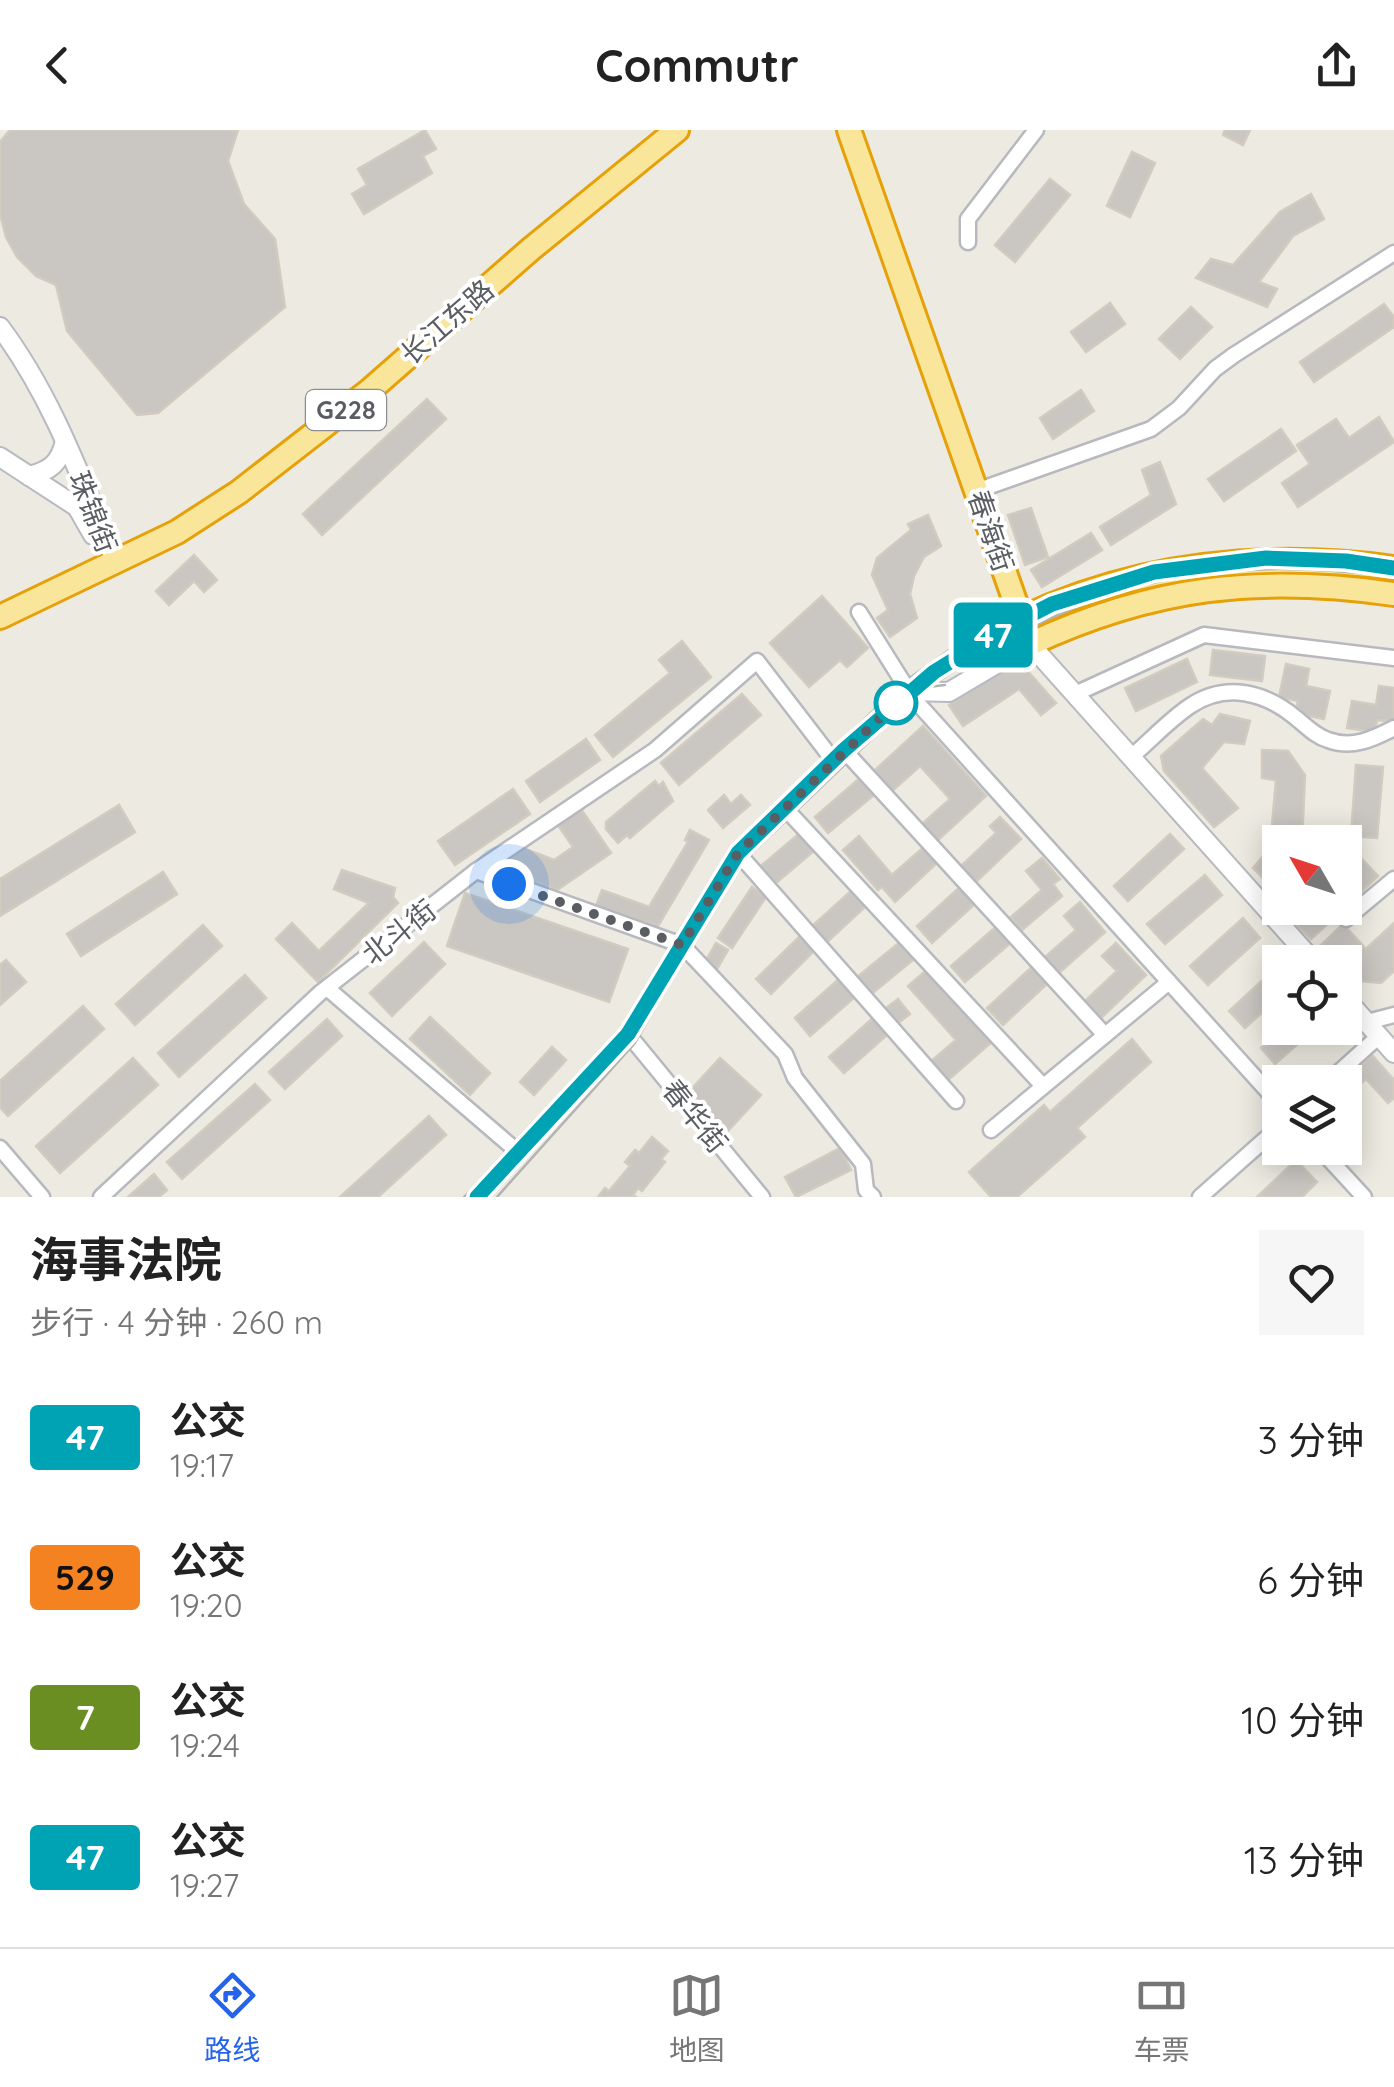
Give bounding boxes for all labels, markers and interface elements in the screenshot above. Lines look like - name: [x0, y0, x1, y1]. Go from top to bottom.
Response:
- text: Commutr: [595, 37, 799, 93]
- icon: back: [30, 38, 85, 93]
- icon: share: [1309, 38, 1364, 93]
- street label: 长江东路: [393, 272, 500, 372]
- road number: G228: [306, 390, 386, 430]
- street label: 珠锦街: [62, 466, 125, 557]
- street label: 春海街: [961, 485, 1022, 576]
- line badge: 47: [948, 602, 1038, 668]
- text: 47: [974, 613, 1012, 657]
- unlabelled marker: [875, 682, 917, 724]
- north arrow: [1262, 825, 1362, 925]
- map controls: [1262, 825, 1362, 1165]
- your location: [484, 859, 534, 909]
- street label: 北斗街: [355, 892, 443, 971]
- button: locate: [1262, 945, 1362, 1045]
- button: layers: [1262, 1065, 1362, 1165]
- street label: 春华街: [655, 1072, 735, 1159]
- text: 海事法院: [30, 1229, 222, 1289]
- button: heart: [1259, 1230, 1364, 1335]
- text: 步行 · 4 分钟 · 260 m: [30, 1302, 323, 1342]
- text: 公交: [170, 1396, 246, 1444]
- text: 47: [66, 1415, 104, 1459]
- text: 3 分钟: [1258, 1416, 1364, 1464]
- text: 19:17: [170, 1445, 234, 1485]
- text: 公交: [170, 1536, 246, 1584]
- text: 529: [55, 1555, 115, 1599]
- text: 6 分钟: [1257, 1556, 1364, 1604]
- text: 19:20: [170, 1585, 242, 1625]
- text: 公交: [170, 1676, 246, 1724]
- text: 7: [75, 1695, 95, 1739]
- text: 10 分钟: [1241, 1696, 1364, 1744]
- text: 19:24: [170, 1725, 240, 1765]
- text: 公交: [170, 1816, 246, 1864]
- text: 47: [66, 1835, 104, 1879]
- text: 13 分钟: [1244, 1836, 1364, 1884]
- text: 19:27: [170, 1865, 239, 1905]
- tab: 路线: [204, 1968, 260, 2068]
- tab: 地图: [669, 1968, 725, 2068]
- tab: 车票: [1134, 1968, 1190, 2068]

